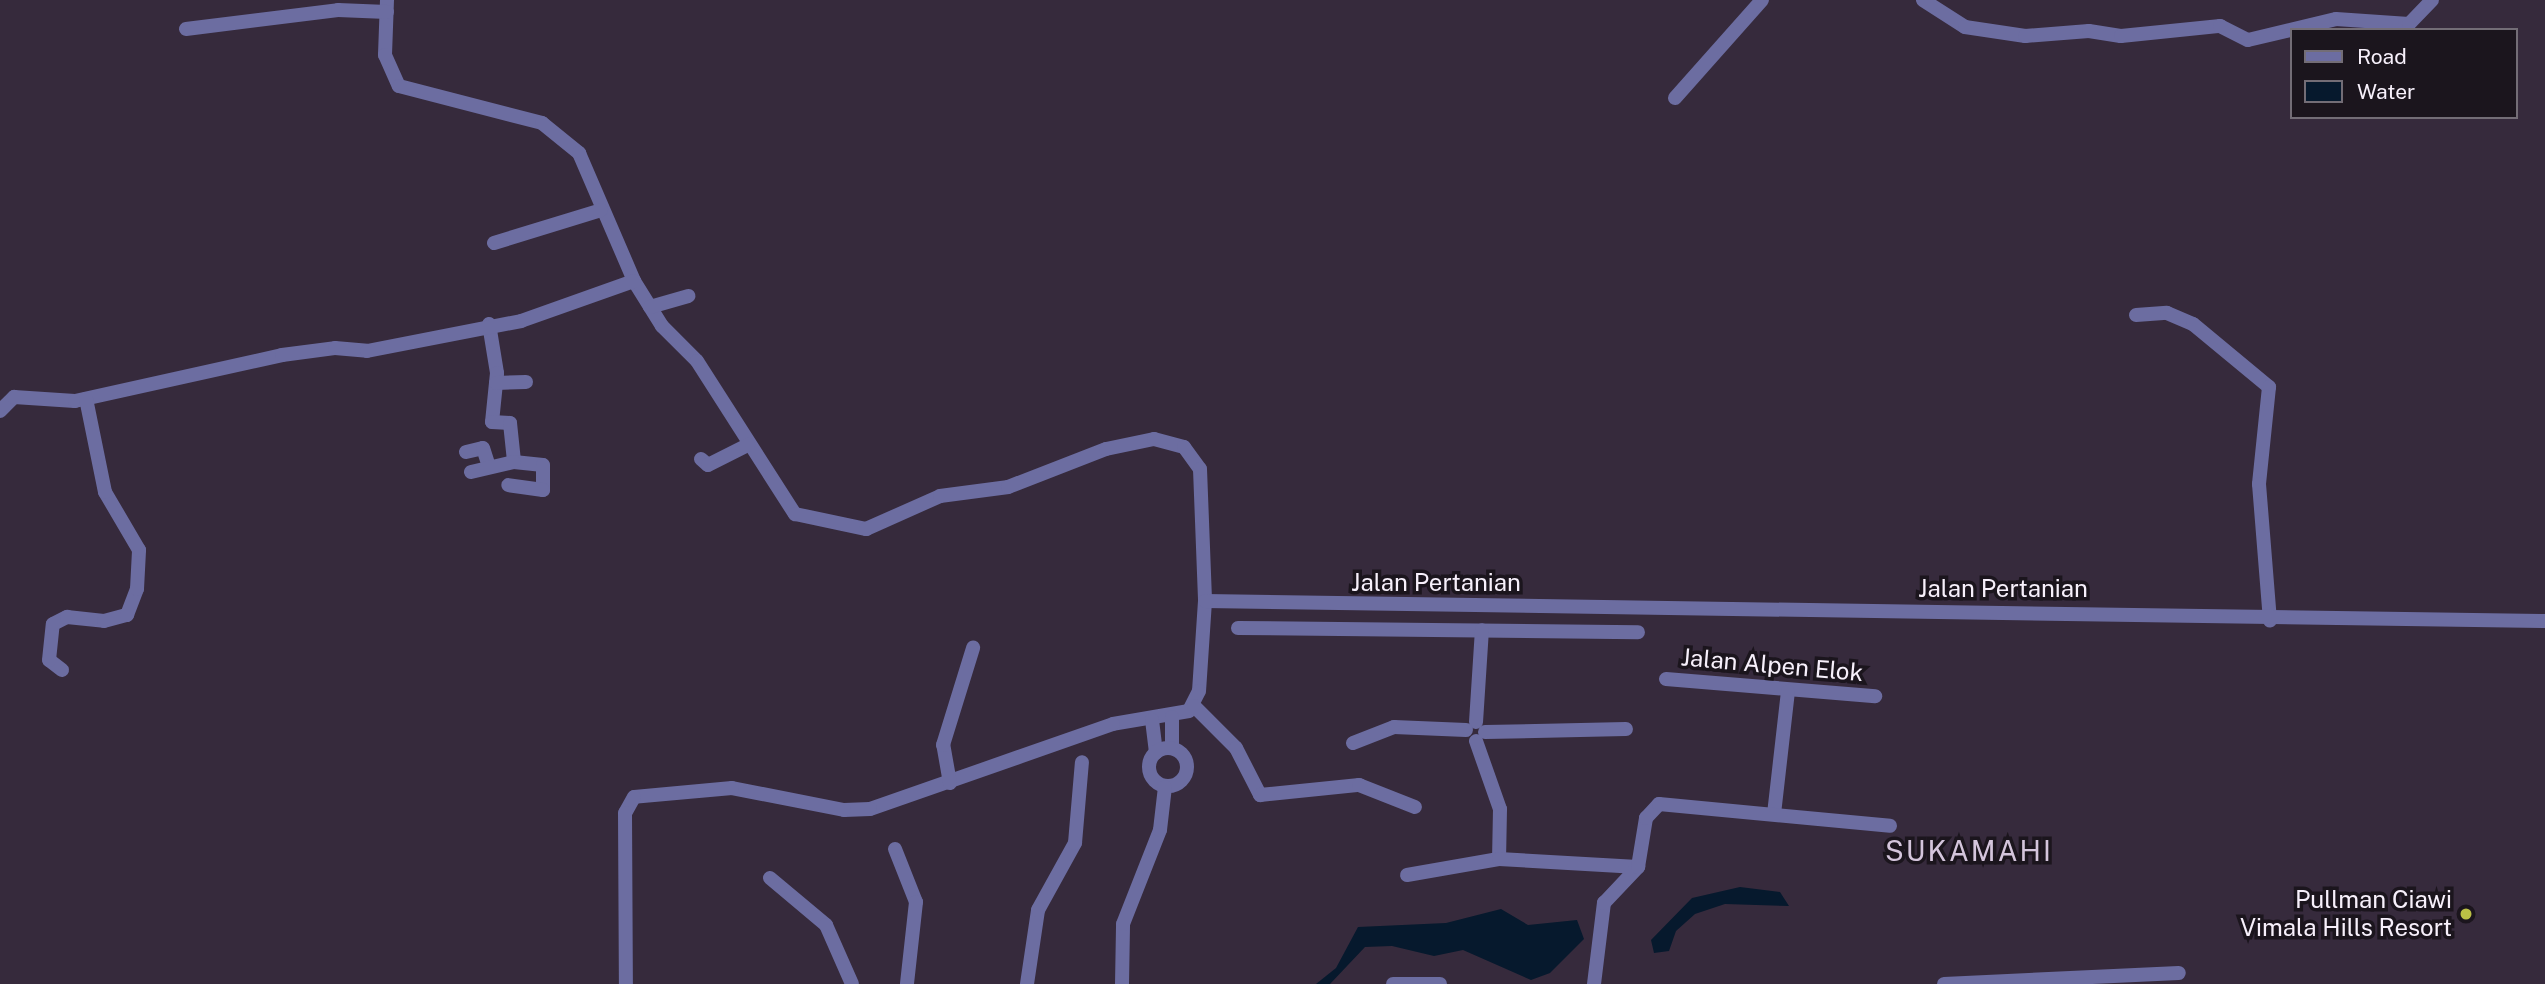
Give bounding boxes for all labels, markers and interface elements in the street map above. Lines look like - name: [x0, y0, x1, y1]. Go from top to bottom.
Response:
- legend: [2290, 28, 2517, 119]
- text: Road: [2357, 44, 2407, 69]
- text: Water: [2357, 79, 2415, 104]
- street label: Jalan Pertanian: [1351, 569, 1521, 597]
- street label: Jalan Pertanian: [1918, 575, 2088, 603]
- street label: Jalan Alpen Elok: [1680, 643, 1864, 687]
- district label: SUKAMAHI: [1886, 834, 2052, 868]
- place label: Pullman Ciawi Vimala Hills Resort: [2240, 886, 2452, 942]
- marker: Pullman Ciawi Vimala Hills Resort: [2458, 906, 2474, 922]

